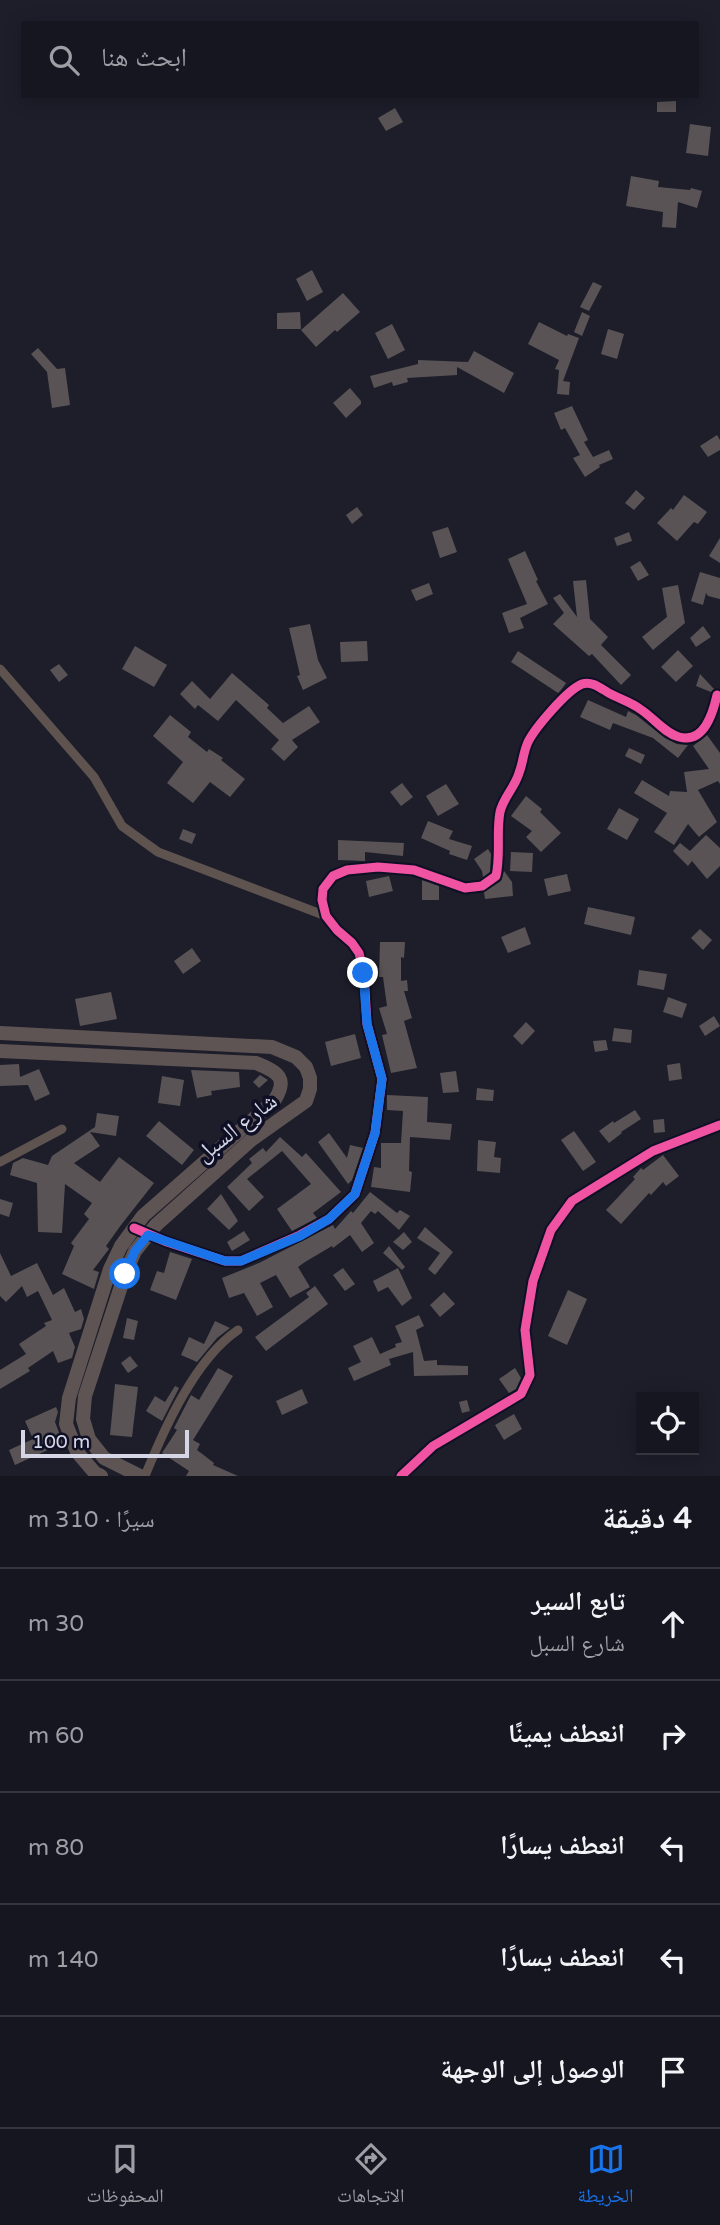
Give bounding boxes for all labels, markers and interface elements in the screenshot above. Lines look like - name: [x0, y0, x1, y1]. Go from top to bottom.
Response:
- search box: [21, 21, 699, 98]
- icon: search: [45, 41, 83, 79]
- text: ابحث هنا: [101, 42, 187, 73]
- route end: [347, 957, 378, 988]
- street label: شارع السبل: [190, 1087, 283, 1168]
- route start: [109, 1258, 140, 1289]
- map controls: [636, 1392, 699, 1455]
- button: locate: [636, 1392, 699, 1455]
- scale bar: [21, 1427, 189, 1459]
- text: 100 m: [32, 1431, 90, 1453]
- text: 4 دقيقة: [602, 1500, 692, 1537]
- text: سيرًا · 310 m: [28, 1506, 155, 1534]
- text: تابع السير: [532, 1586, 625, 1617]
- icon: ahead: [654, 1605, 692, 1643]
- text: 30 m: [28, 1610, 84, 1638]
- text: شارع السبل: [529, 1630, 625, 1658]
- icon: right: [654, 1717, 692, 1755]
- text: انعطف يمينًا: [508, 1718, 625, 1749]
- text: 60 m: [28, 1722, 84, 1750]
- icon: left: [654, 1829, 692, 1867]
- text: انعطف يسارًا: [500, 1830, 625, 1861]
- text: 80 m: [28, 1834, 84, 1862]
- icon: left: [654, 1941, 692, 1979]
- text: انعطف يسارًا: [500, 1942, 625, 1973]
- text: 140 m: [28, 1946, 98, 1974]
- icon: arrive: [654, 2053, 692, 2091]
- text: الوصول إلى الوجهة: [441, 2054, 625, 2085]
- tab: المحفوظات: [87, 2140, 164, 2214]
- tab: الاتجاهات: [337, 2140, 404, 2214]
- tab: الخريطة: [578, 2140, 633, 2214]

